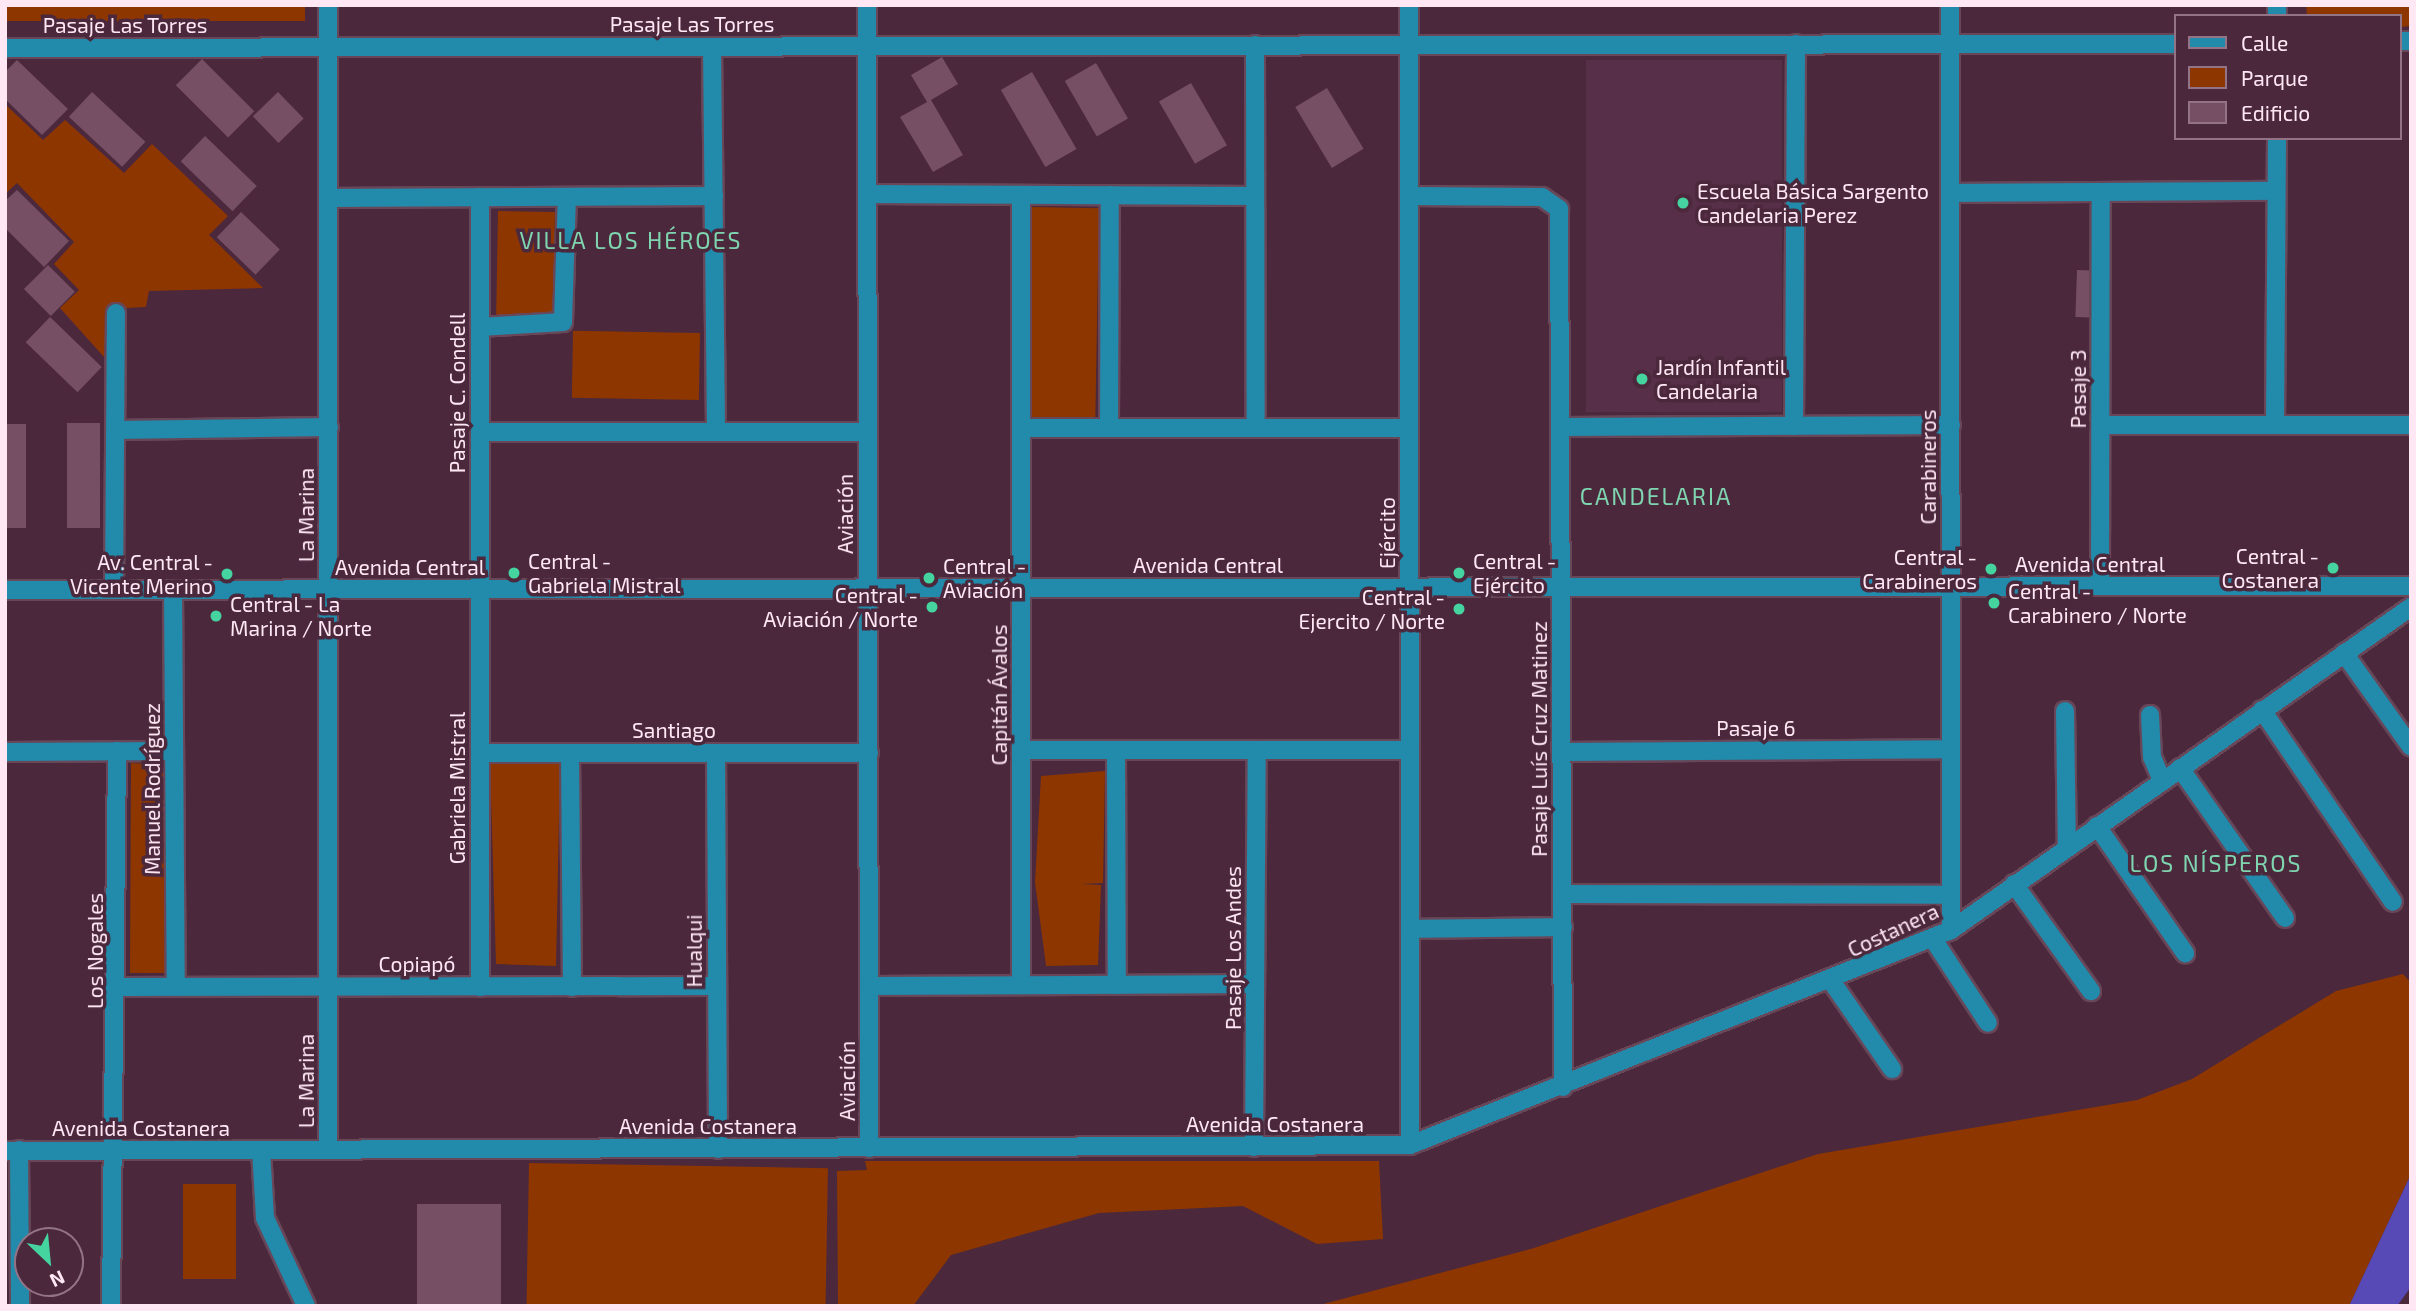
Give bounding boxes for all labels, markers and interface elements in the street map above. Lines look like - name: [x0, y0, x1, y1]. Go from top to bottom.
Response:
- street label: Pasaje Las Torres: [609, 11, 775, 37]
- street label: Pasaje Las Torres: [42, 12, 208, 38]
- legend: [2174, 14, 2402, 140]
- text: Calle: [2241, 30, 2288, 55]
- text: Parque: [2241, 65, 2308, 90]
- text: Edificio: [2241, 100, 2310, 125]
- place label: Escuela Básica Sargento Candelaria Perez: [1697, 178, 1929, 228]
- marker: Escuela Básica Sargento Candelaria Perez: [1675, 195, 1691, 211]
- district label: VILLA LOS HÉROES: [521, 226, 741, 254]
- street label: Pasaje C. Condell: [444, 313, 470, 473]
- street label: Pasaje 3: [2065, 350, 2091, 428]
- place label: Jardín Infantil Candelaria: [1656, 354, 1786, 404]
- marker: Jardín Infantil Candelaria: [1634, 371, 1650, 387]
- street label: Carabineros: [1915, 410, 1941, 524]
- street label: La Marina: [293, 468, 319, 562]
- street label: Aviación: [832, 474, 858, 554]
- district label: CANDELARIA: [1581, 482, 1731, 510]
- street label: Ejército: [1374, 497, 1400, 569]
- place label: Central - Costanera: [2221, 543, 2319, 593]
- place label: Central - Carabineros: [1862, 544, 1977, 594]
- place label: Central - Gabriela Mistral: [528, 548, 681, 598]
- place label: Central - Ejército: [1473, 548, 1557, 598]
- place label: Av. Central - Vicente Merino: [70, 549, 213, 599]
- street label: Avenida Central: [2015, 551, 2165, 577]
- street label: Avenida Central: [1133, 552, 1283, 578]
- place label: Central - Aviación: [943, 553, 1027, 603]
- street label: Avenida Central: [335, 554, 485, 580]
- marker: Central - Costanera: [2325, 560, 2341, 576]
- marker: Central - Carabineros: [1983, 561, 1999, 577]
- marker: Central - Gabriela Mistral: [506, 565, 522, 581]
- marker: Central - Ejército: [1451, 565, 1467, 581]
- marker: Av. Central - Vicente Merino: [219, 566, 235, 582]
- marker: Central - Aviación: [921, 570, 937, 586]
- place label: Central - Carabinero / Norte: [2008, 578, 2187, 628]
- place label: Central - Aviación / Norte: [763, 582, 918, 632]
- place label: Central - Ejercito / Norte: [1299, 584, 1445, 634]
- place label: Central - La Marina / Norte: [230, 591, 372, 641]
- marker: Central - Carabinero / Norte: [1986, 595, 2002, 611]
- marker: Central - Aviación / Norte: [924, 599, 940, 615]
- marker: Central - Ejercito / Norte: [1451, 601, 1467, 617]
- marker: Central - La Marina / Norte: [208, 608, 224, 624]
- street label: Pasaje Luís Cruz Matinez: [1526, 621, 1552, 857]
- street label: Capitán Ávalos: [986, 624, 1012, 766]
- street label: Manuel Rodríguez: [139, 703, 165, 875]
- street label: Gabriela Mistral: [444, 712, 470, 864]
- street label: Pasaje 6: [1716, 715, 1796, 741]
- street label: Santiago: [632, 717, 716, 743]
- district label: LOS NÍSPEROS: [2131, 849, 2301, 877]
- street label: Pasaje Los Andes: [1220, 866, 1246, 1030]
- street label: Los Nogales: [82, 893, 108, 1009]
- street label: Costanera: [1843, 898, 1943, 962]
- street label: Hualqui: [681, 915, 707, 987]
- street label: Copiapó: [379, 951, 455, 977]
- street label: La Marina: [293, 1034, 319, 1128]
- street label: Aviación: [834, 1041, 860, 1121]
- street label: Avenida Costanera: [1186, 1111, 1364, 1137]
- street label: Avenida Costanera: [619, 1113, 797, 1139]
- street label: Avenida Costanera: [52, 1115, 230, 1141]
- north arrow: [14, 1227, 84, 1297]
- text: N: [46, 1266, 69, 1293]

